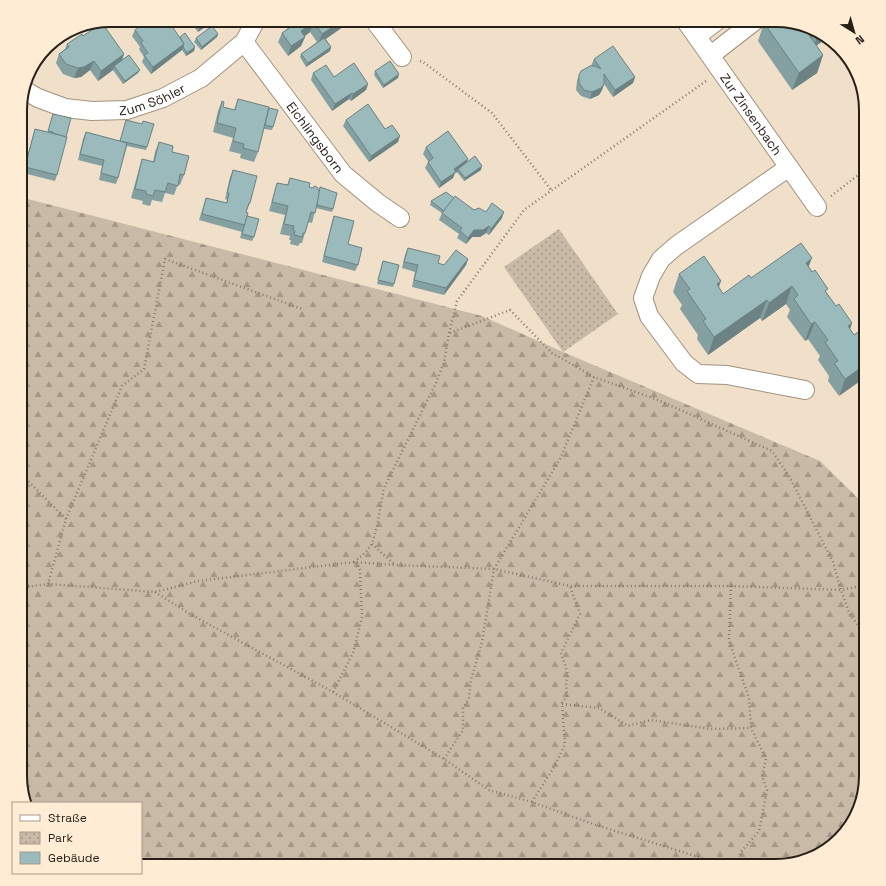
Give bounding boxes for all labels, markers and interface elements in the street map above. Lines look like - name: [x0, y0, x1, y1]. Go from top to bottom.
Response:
- north arrow: [834, 12, 874, 52]
- text: N: [853, 32, 867, 48]
- street label: Zur Zinsenbach: [717, 70, 786, 158]
- street label: Zum Söhler: [119, 79, 188, 119]
- street label: Eichlingsborn: [283, 98, 348, 176]
- legend: [12, 802, 142, 874]
- text: Straße: [48, 810, 87, 826]
- text: Park: [48, 830, 73, 846]
- text: Gebäude: [48, 850, 100, 866]

